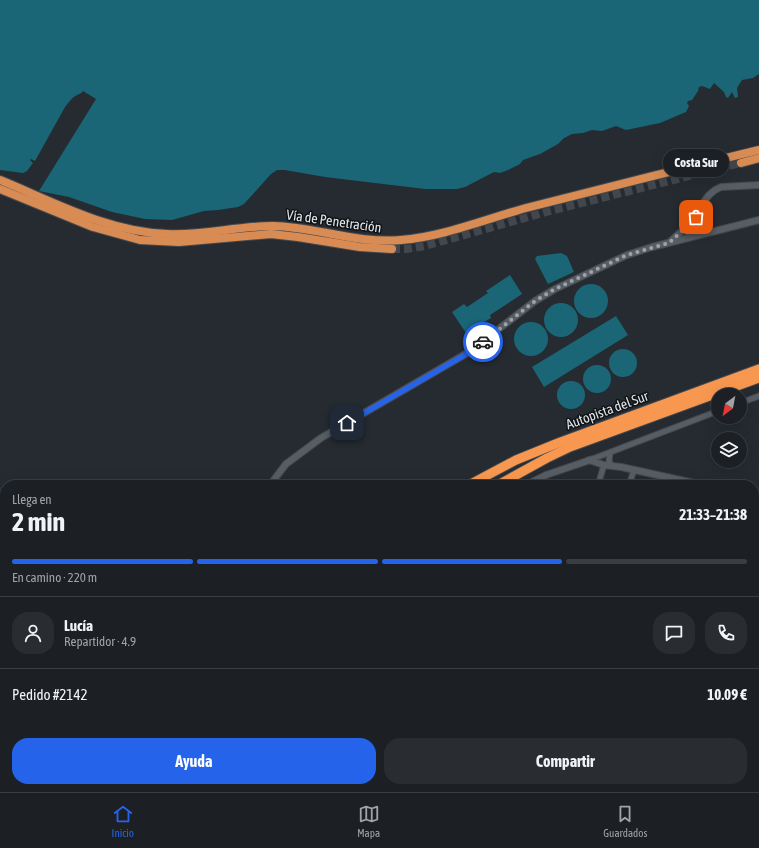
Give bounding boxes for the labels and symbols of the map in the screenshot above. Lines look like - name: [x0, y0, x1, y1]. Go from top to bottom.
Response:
- callout: Costa Sur: [663, 149, 729, 177]
- pin: [679, 200, 713, 234]
- street label: Vía de Penetración: [285, 206, 383, 236]
- courier: [463, 322, 503, 362]
- street label: Autopista del Sur: [564, 387, 651, 432]
- north arrow: [711, 388, 747, 424]
- pin: [330, 406, 364, 440]

